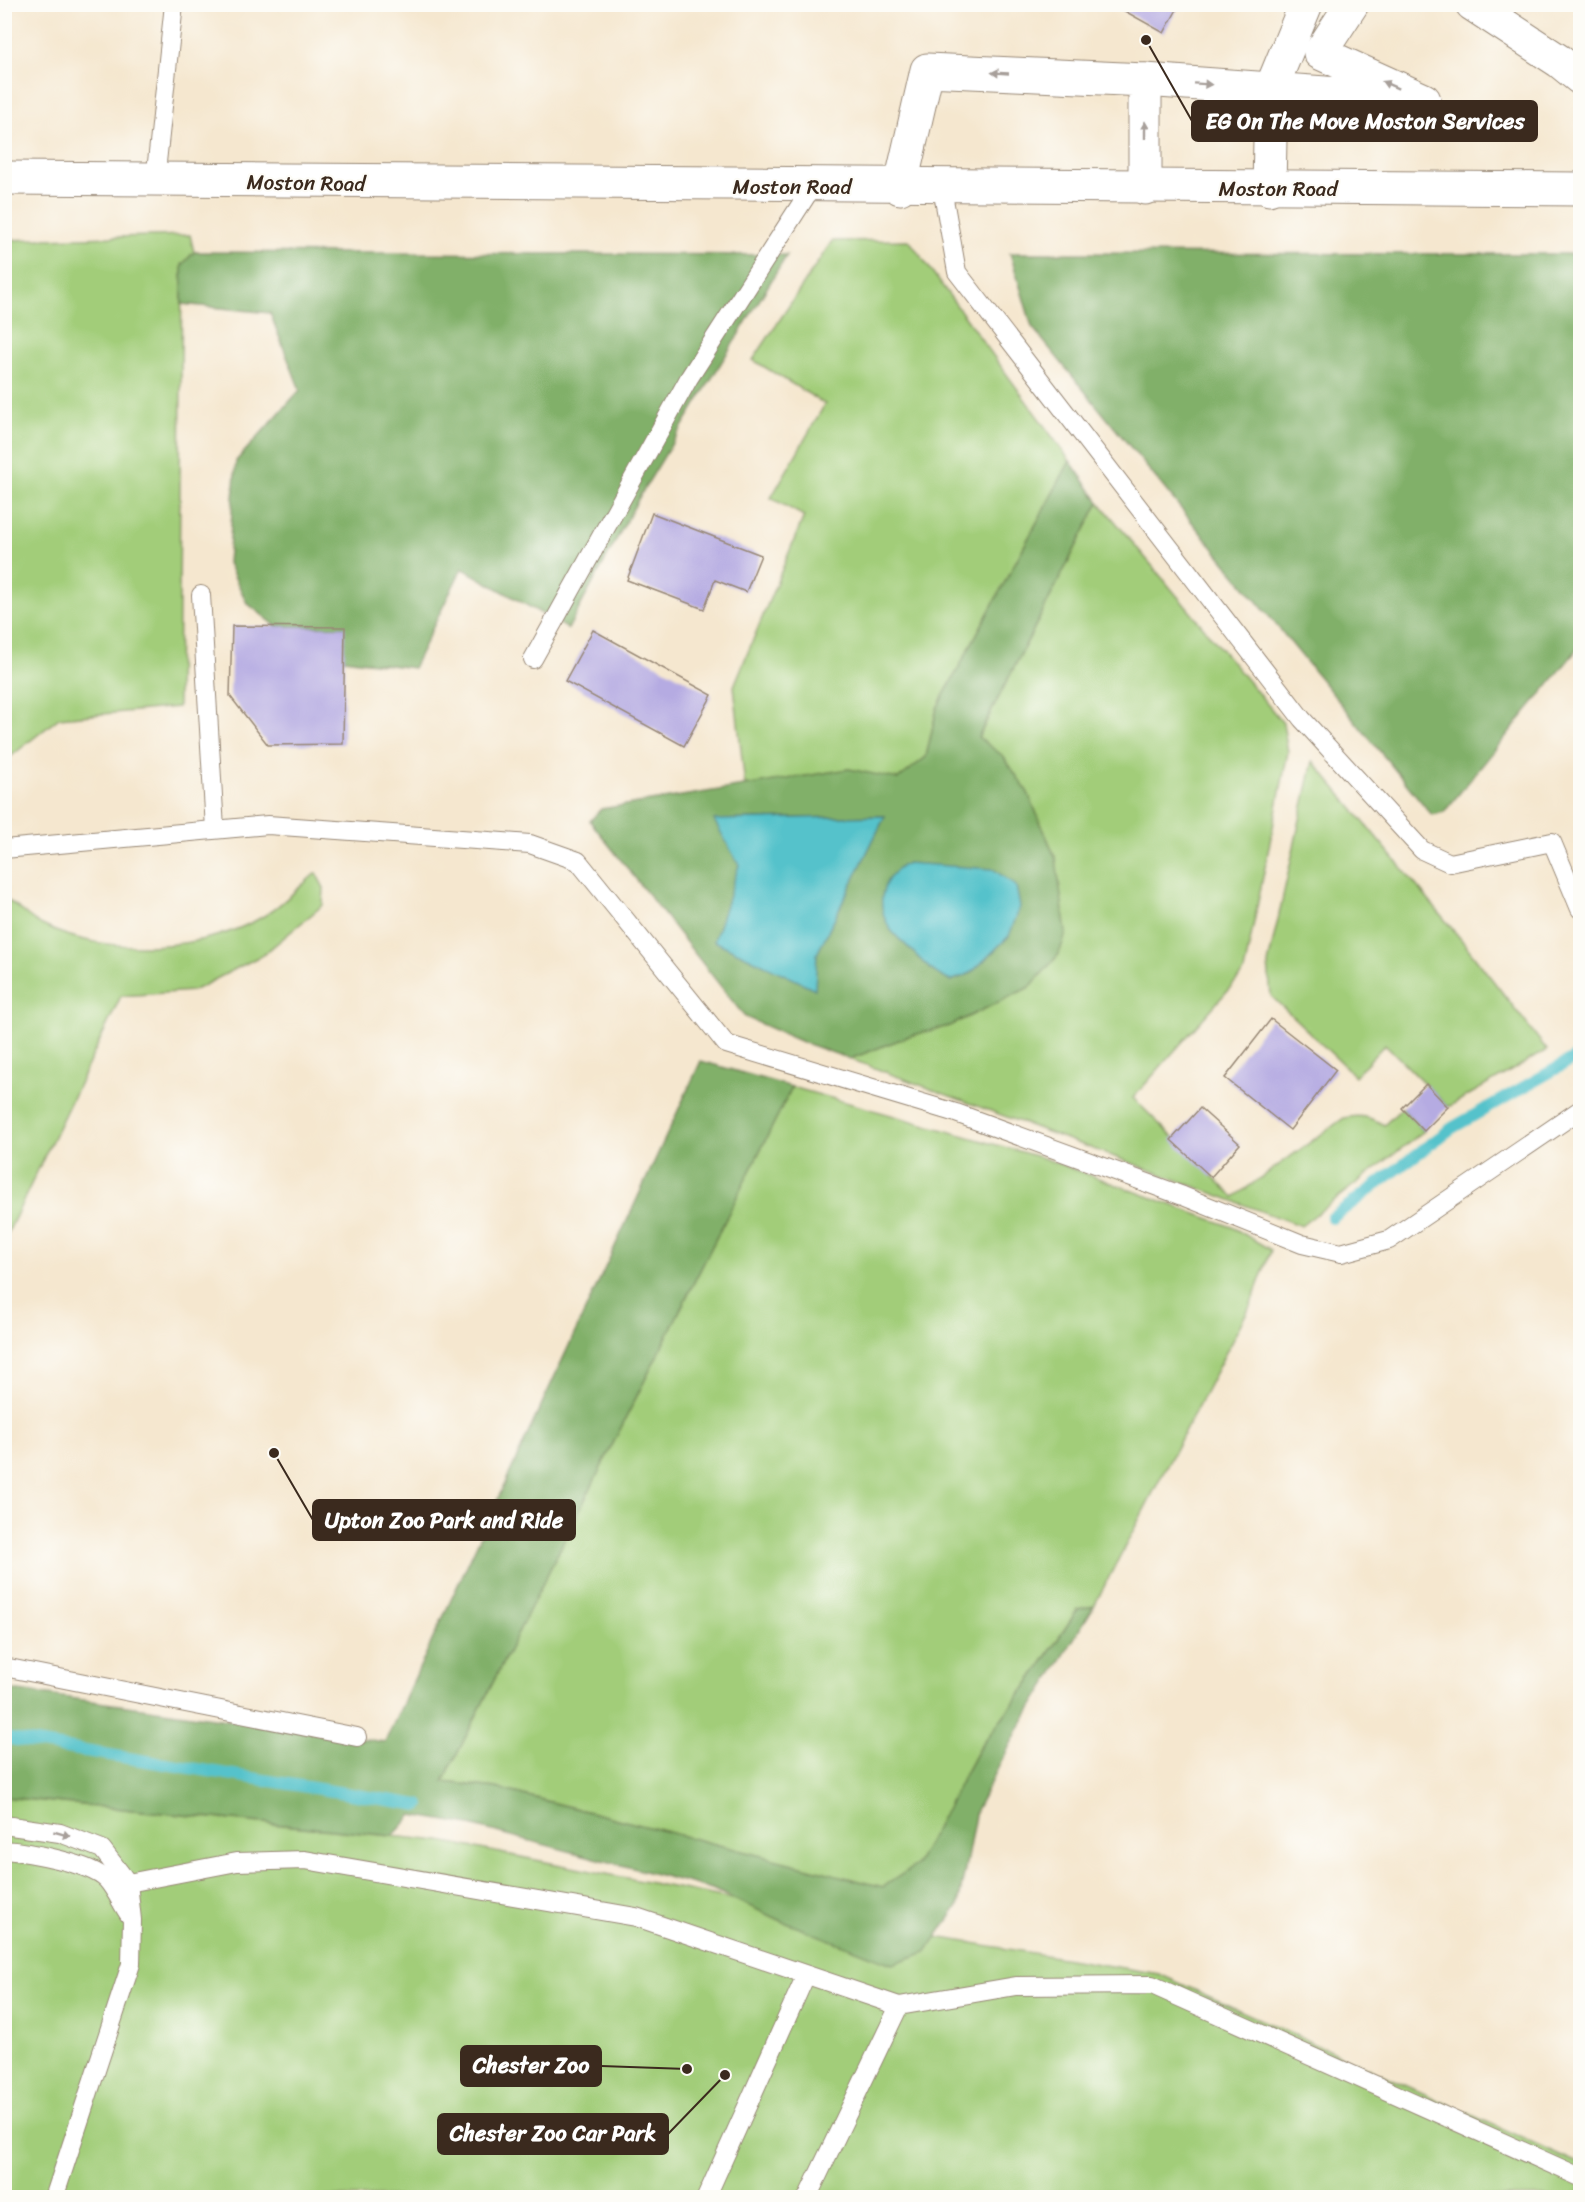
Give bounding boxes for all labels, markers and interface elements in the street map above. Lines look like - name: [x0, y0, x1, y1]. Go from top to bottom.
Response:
- one-way arrow: [990, 68, 1009, 77]
- one-way arrow: [1193, 79, 1212, 89]
- one-way arrow: [1381, 80, 1399, 90]
- callout: EG On The Move Moston Services: [1192, 101, 1537, 141]
- text: EG On The Move Moston Services: [1205, 102, 1525, 141]
- one-way arrow: [1140, 120, 1150, 139]
- street label: Moston Road: [246, 163, 368, 203]
- street label: Moston Road: [733, 168, 853, 206]
- street label: Moston Road: [1219, 170, 1339, 208]
- callout: Upton Zoo Park and Ride: [313, 1500, 575, 1540]
- text: Upton Zoo Park and Ride: [325, 1501, 564, 1540]
- one-way arrow: [53, 1830, 71, 1840]
- callout: Chester Zoo: [461, 2046, 601, 2086]
- text: Chester Zoo: [472, 2046, 590, 2085]
- callout: Chester Zoo Car Park: [438, 2114, 668, 2154]
- text: Chester Zoo Car Park: [449, 2114, 656, 2153]

